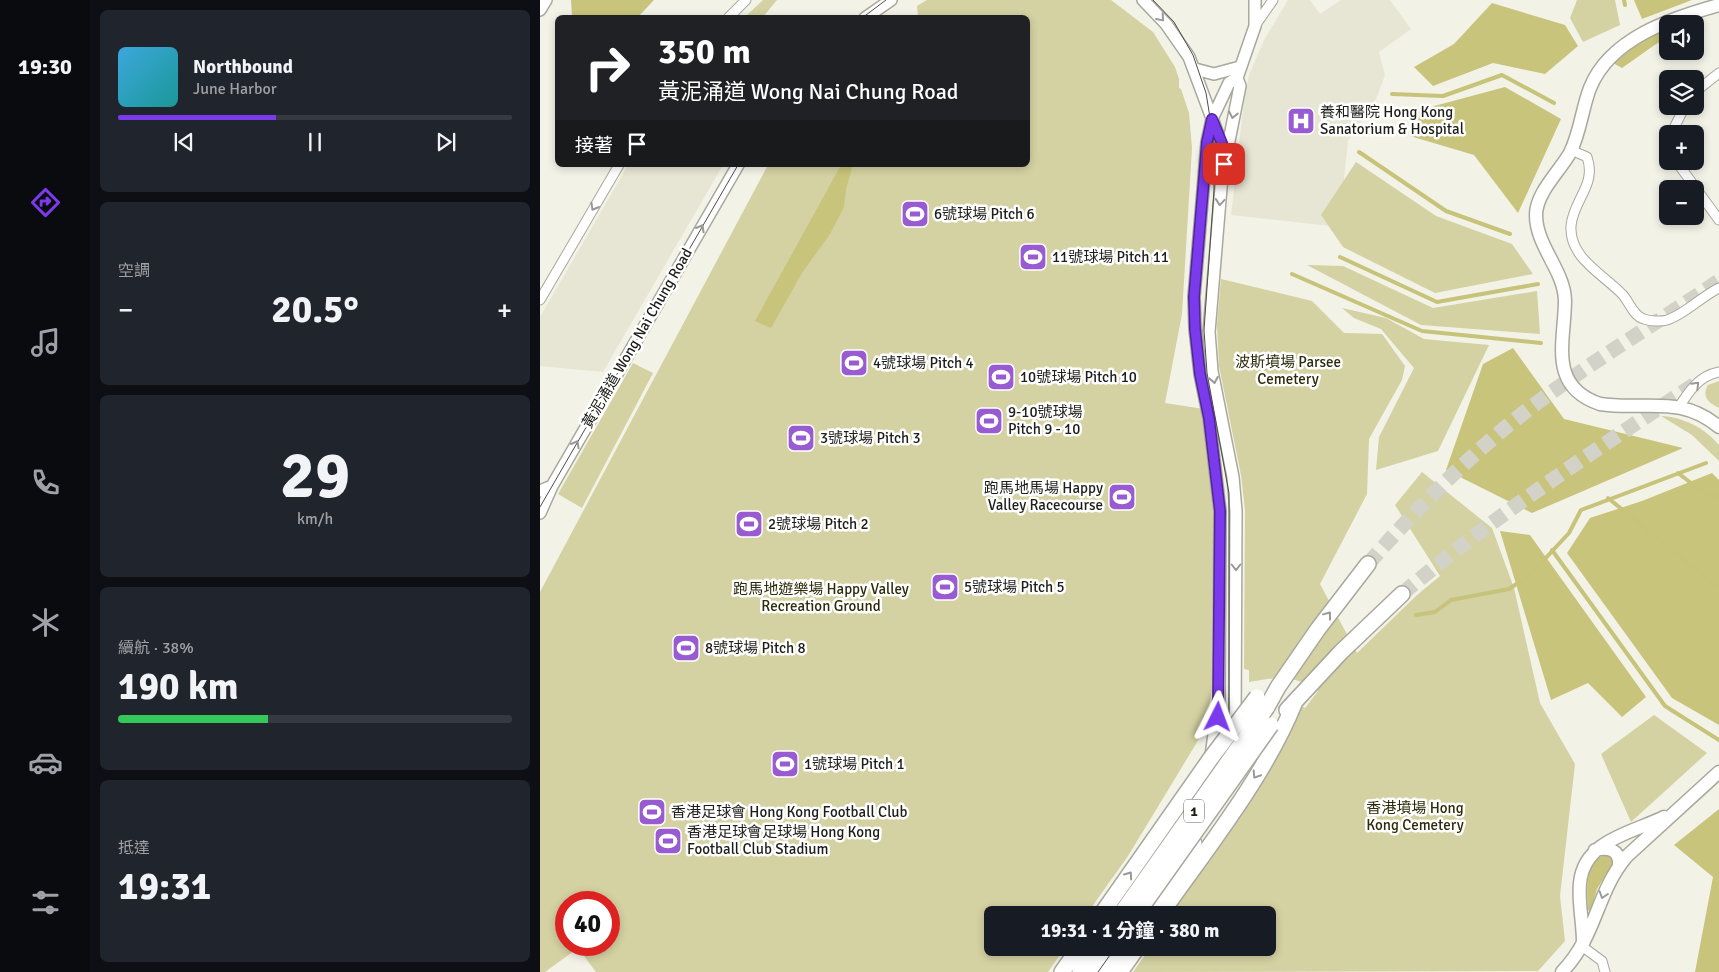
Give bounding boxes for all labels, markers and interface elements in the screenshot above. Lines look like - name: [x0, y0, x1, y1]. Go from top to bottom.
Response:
- one-way arrow: [1155, 12, 1164, 21]
- map controls: [1659, 15, 1704, 225]
- button: sound: [1659, 15, 1704, 60]
- text: 350 m: [658, 30, 751, 73]
- icon: right: [575, 35, 640, 100]
- text: 19:30: [18, 53, 72, 80]
- text: Northbound: [193, 55, 293, 79]
- button: layers: [1659, 70, 1704, 115]
- text: 黃泥涌道 Wong Nai Chung Road: [658, 78, 958, 105]
- text: June Harbor: [193, 79, 277, 99]
- place label: 養和醫院 Hong Kong Sanatorium & Hospital: [1320, 103, 1464, 138]
- hospital icon: 養和醫院 Hong Kong Sanatorium & Hospital: [1286, 106, 1316, 136]
- one-way arrow: [1228, 111, 1239, 120]
- button: +: [1659, 125, 1704, 170]
- icon: previous: [170, 128, 198, 156]
- icon: pause: [301, 128, 329, 156]
- icon: next: [432, 128, 460, 156]
- icon: arrive: [623, 130, 651, 158]
- text: 接著: [575, 134, 613, 158]
- pin: [1203, 143, 1245, 185]
- icon: arrive: [1210, 150, 1238, 178]
- button: −: [1659, 180, 1704, 225]
- icon: directions: [28, 185, 63, 220]
- one-way arrow: [1214, 198, 1225, 206]
- sports icon: 6號球場 Pitch 6: [900, 199, 930, 229]
- one-way arrow: [591, 202, 601, 211]
- place label: 6號球場 Pitch 6: [934, 205, 1035, 223]
- one-way arrow: [695, 224, 705, 233]
- sports icon: 11號球場 Pitch 11: [1018, 242, 1048, 272]
- street label: 黃泥涌道 Wong Nai Chung Road: [578, 245, 696, 431]
- place label: 11號球場 Pitch 11: [1052, 248, 1169, 266]
- text: 空調: [118, 261, 150, 281]
- text: 20.5°: [271, 286, 359, 333]
- text: −: [118, 293, 133, 327]
- text: +: [497, 293, 512, 327]
- icon: music: [28, 325, 63, 360]
- sports icon: 4號球場 Pitch 4: [839, 348, 869, 378]
- park label: 波斯墳場 Parsee Cemetery: [1235, 353, 1341, 388]
- place label: 4號球場 Pitch 4: [873, 354, 974, 372]
- sports icon: 10號球場 Pitch 10: [986, 362, 1016, 392]
- place label: 10號球場 Pitch 10: [1020, 368, 1137, 386]
- one-way arrow: [1208, 376, 1218, 385]
- one-way arrow: [1690, 382, 1699, 391]
- place label: 9-10號球場 Pitch 9 - 10: [1008, 403, 1083, 438]
- sports icon: 9-10號球場 Pitch 9 - 10: [974, 406, 1004, 436]
- sports icon: 3號球場 Pitch 3: [786, 423, 816, 453]
- place label: 3號球場 Pitch 3: [820, 429, 921, 447]
- text: 29: [280, 436, 350, 516]
- one-way arrow: [570, 441, 580, 450]
- icon: phone: [28, 465, 63, 500]
- place label: 跑馬地馬場 Happy Valley Racecourse: [984, 479, 1103, 514]
- sports icon: 跑馬地馬場 Happy Valley Racecourse: [1107, 482, 1137, 512]
- text: km/h: [297, 509, 333, 529]
- sports icon: 2號球場 Pitch 2: [734, 509, 764, 539]
- place label: 2號球場 Pitch 2: [768, 515, 869, 533]
- one-way arrow: [1231, 564, 1241, 572]
- sports icon: 5號球場 Pitch 5: [930, 572, 960, 602]
- place label: 5號球場 Pitch 5: [964, 578, 1065, 596]
- park label: 跑馬地遊樂場 Happy Valley Recreation Ground: [733, 580, 909, 615]
- icon: climate: [28, 605, 63, 640]
- one-way arrow: [1322, 611, 1331, 621]
- sports icon: 8號球場 Pitch 8: [671, 633, 701, 663]
- text: 續航 · 38%: [118, 638, 194, 658]
- place label: 8號球場 Pitch 8: [705, 639, 806, 657]
- text: 190 km: [118, 663, 239, 710]
- position arrow: [1191, 690, 1243, 742]
- icon: car: [28, 745, 63, 780]
- sports icon: 1號球場 Pitch 1: [770, 749, 800, 779]
- place label: 1號球場 Pitch 1: [804, 755, 905, 773]
- one-way arrow: [1253, 769, 1262, 778]
- sports icon: 香港足球會 Hong Kong Football Club: [637, 797, 667, 827]
- road number: 1: [1184, 799, 1204, 822]
- park label: 香港墳場 Hong Kong Cemetery: [1366, 799, 1464, 834]
- place label: 香港足球會 Hong Kong Football Club: [671, 803, 908, 821]
- place label: 香港足球會足球場 Hong Kong Football Club Stadium: [687, 823, 880, 858]
- sports icon: 香港足球會足球場 Hong Kong Football Club Stadium: [653, 826, 683, 856]
- text: 抵達: [118, 838, 150, 858]
- text: 19:31: [118, 863, 211, 910]
- one-way arrow: [1123, 871, 1132, 881]
- icon: filters: [28, 885, 63, 920]
- speed limit sign: 40: [555, 891, 620, 956]
- one-way arrow: [1598, 891, 1608, 899]
- text: 19:31 · 1 分鐘 · 380 m: [1041, 919, 1219, 943]

